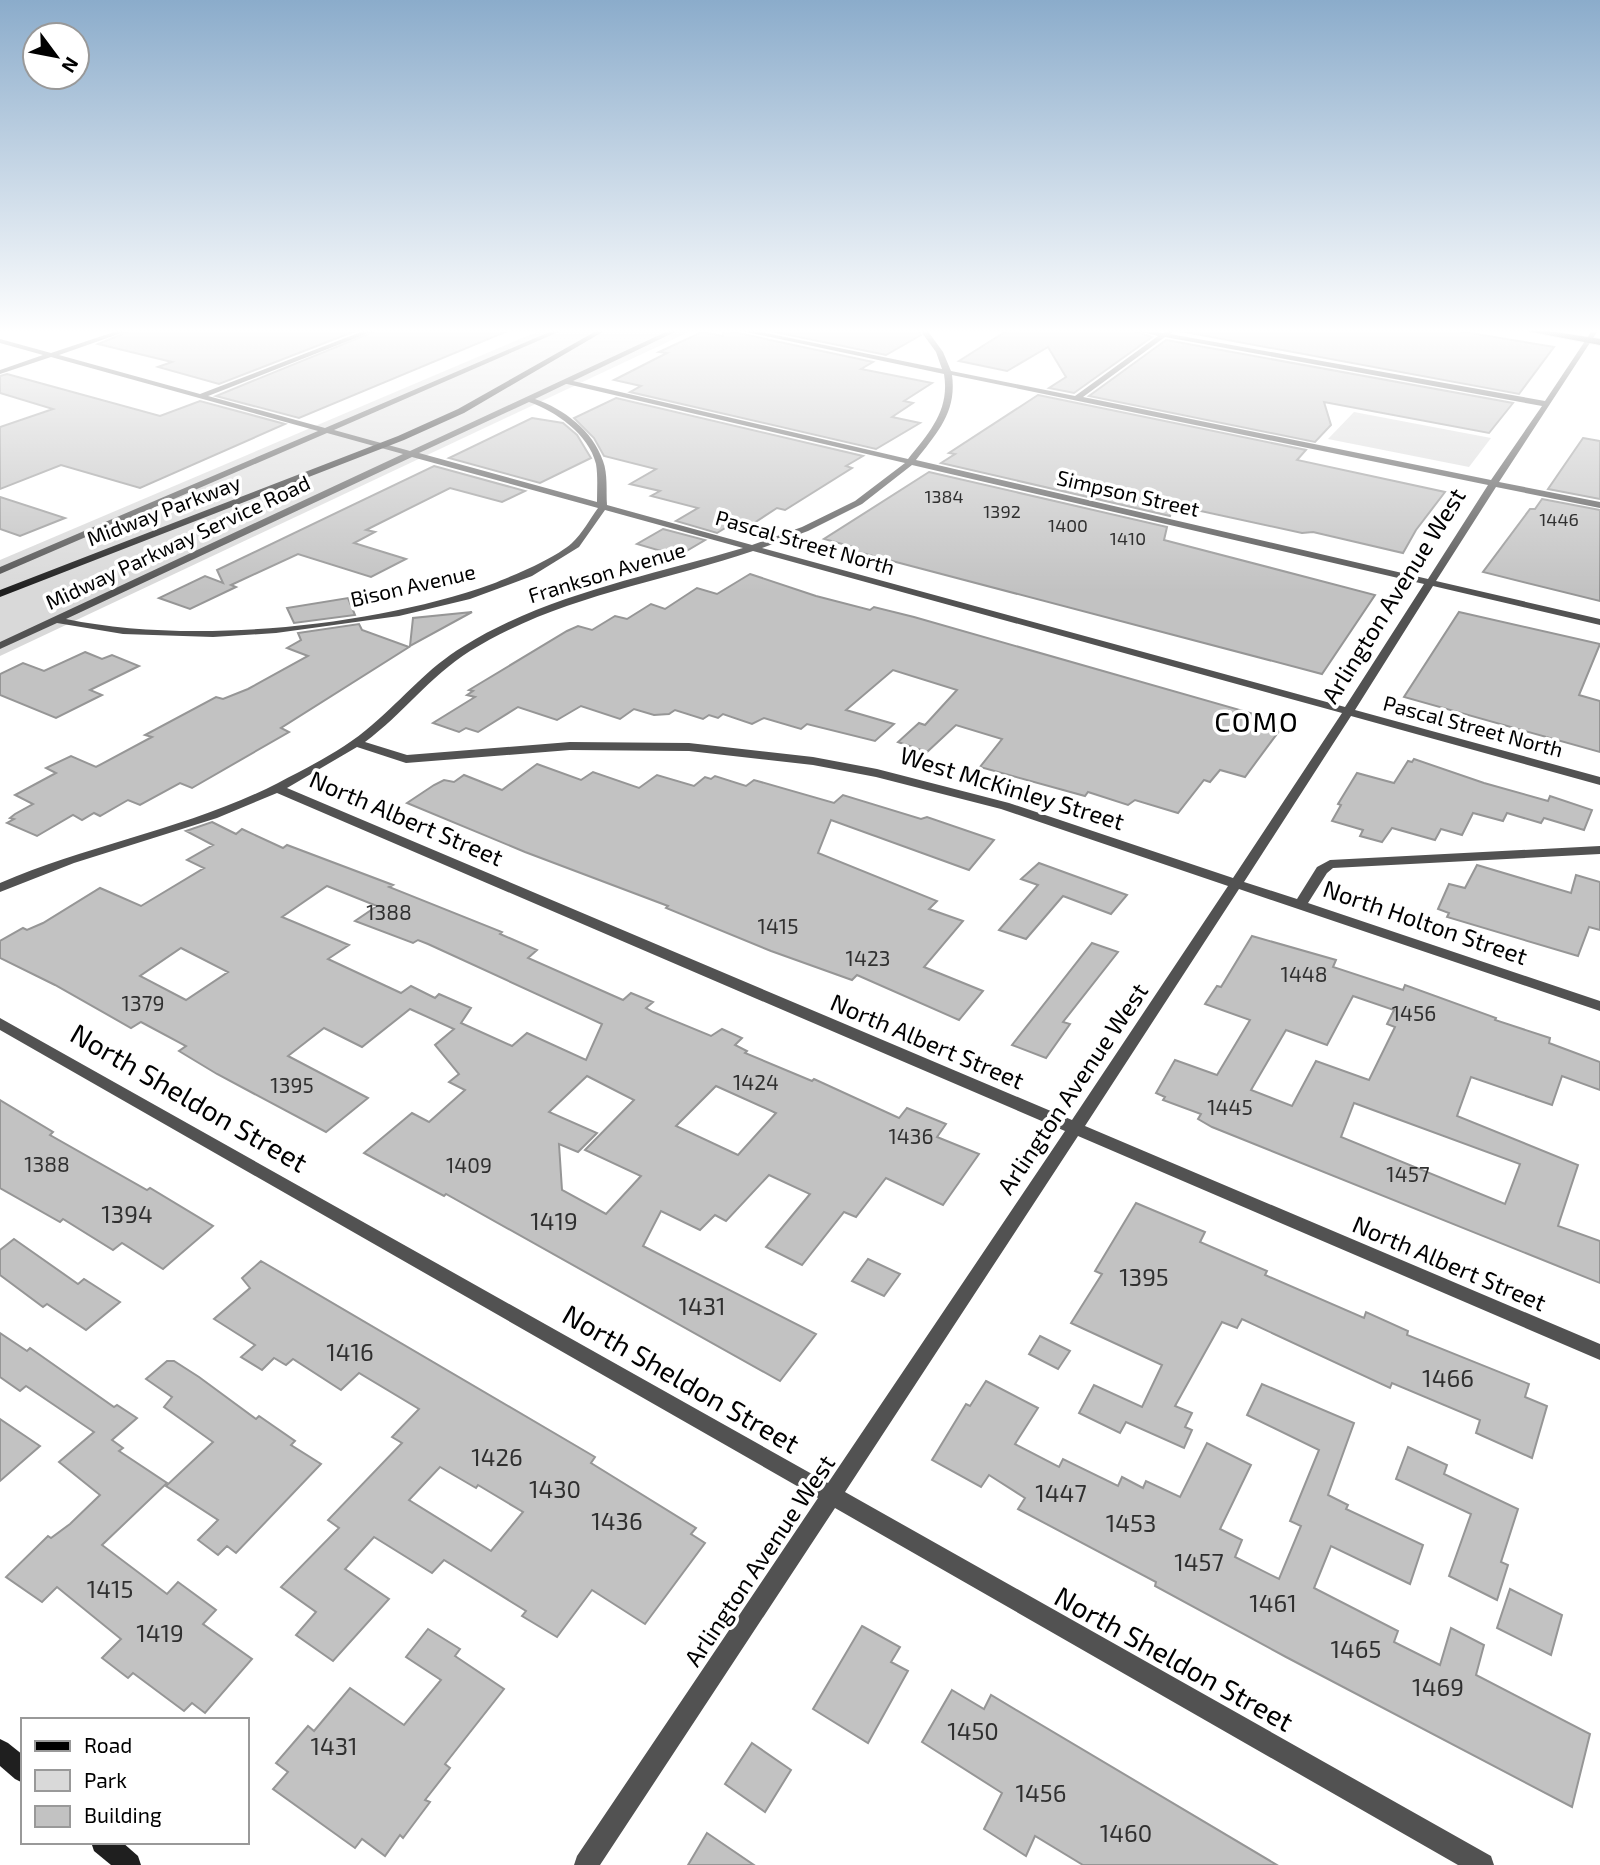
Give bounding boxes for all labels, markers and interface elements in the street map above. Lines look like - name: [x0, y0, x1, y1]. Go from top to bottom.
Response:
- north arrow: [21, 21, 91, 91]
- text: N: [57, 53, 84, 77]
- street label: Simpson Street: [1055, 464, 1202, 521]
- street label: Midway Parkway Service Road: [41, 469, 314, 614]
- street label: Midway Parkway: [83, 469, 244, 550]
- street label: Arlington Avenue West: [1315, 482, 1471, 708]
- house number: 1384: [924, 485, 964, 507]
- house number: 1392: [983, 500, 1021, 522]
- street label: Pascal Street North: [713, 504, 898, 579]
- house number: 1446: [1539, 508, 1579, 530]
- house number: 1400: [1048, 514, 1088, 536]
- house number: 1410: [1110, 527, 1146, 549]
- street label: Frankson Avenue: [525, 536, 688, 607]
- street label: Bison Avenue: [348, 558, 478, 611]
- street label: Pascal Street North: [1381, 690, 1566, 762]
- district label: COMO: [1214, 704, 1300, 738]
- street label: West McKinley Street: [897, 740, 1128, 835]
- street label: North Albert Street: [305, 764, 508, 872]
- street label: North Holton Street: [1320, 873, 1531, 970]
- house number: 1388: [366, 899, 412, 924]
- house number: 1415: [758, 913, 798, 938]
- house number: 1423: [846, 945, 890, 970]
- house number: 1448: [1281, 961, 1327, 986]
- street label: Arlington Avenue West: [990, 977, 1153, 1199]
- street label: North Albert Street: [826, 987, 1029, 1095]
- house number: 1379: [122, 990, 164, 1015]
- house number: 1456: [1392, 1000, 1436, 1025]
- street label: North Sheldon Street: [65, 1015, 314, 1179]
- house number: 1424: [733, 1069, 779, 1094]
- house number: 1395: [270, 1072, 314, 1097]
- house number: 1445: [1207, 1094, 1253, 1119]
- house number: 1436: [889, 1123, 933, 1148]
- house number: 1388: [24, 1151, 70, 1176]
- house number: 1409: [446, 1152, 492, 1177]
- house number: 1457: [1386, 1161, 1430, 1186]
- house number: 1394: [101, 1199, 153, 1228]
- house number: 1419: [530, 1206, 578, 1235]
- street label: North Albert Street: [1348, 1209, 1551, 1317]
- house number: 1395: [1119, 1262, 1169, 1291]
- house number: 1431: [678, 1291, 726, 1320]
- street label: North Sheldon Street: [557, 1296, 806, 1460]
- house number: 1416: [326, 1337, 374, 1366]
- house number: 1466: [1422, 1363, 1474, 1392]
- house number: 1426: [471, 1442, 523, 1471]
- street label: Arlington Avenue West: [677, 1449, 840, 1671]
- house number: 1430: [529, 1474, 581, 1503]
- house number: 1447: [1035, 1478, 1087, 1507]
- house number: 1436: [591, 1506, 643, 1535]
- house number: 1453: [1106, 1508, 1156, 1537]
- house number: 1457: [1174, 1547, 1224, 1576]
- house number: 1415: [87, 1574, 133, 1603]
- street label: North Sheldon Street: [1049, 1578, 1300, 1738]
- house number: 1461: [1249, 1588, 1297, 1617]
- house number: 1419: [136, 1618, 184, 1647]
- house number: 1465: [1331, 1634, 1381, 1663]
- house number: 1469: [1412, 1672, 1464, 1701]
- house number: 1450: [947, 1716, 999, 1745]
- legend: [21, 1718, 248, 1844]
- house number: 1431: [310, 1731, 358, 1760]
- text: Road: [84, 1732, 132, 1757]
- text: Park: [84, 1767, 127, 1792]
- house number: 1456: [1016, 1778, 1066, 1807]
- text: Building: [84, 1802, 162, 1827]
- house number: 1460: [1100, 1818, 1152, 1847]

